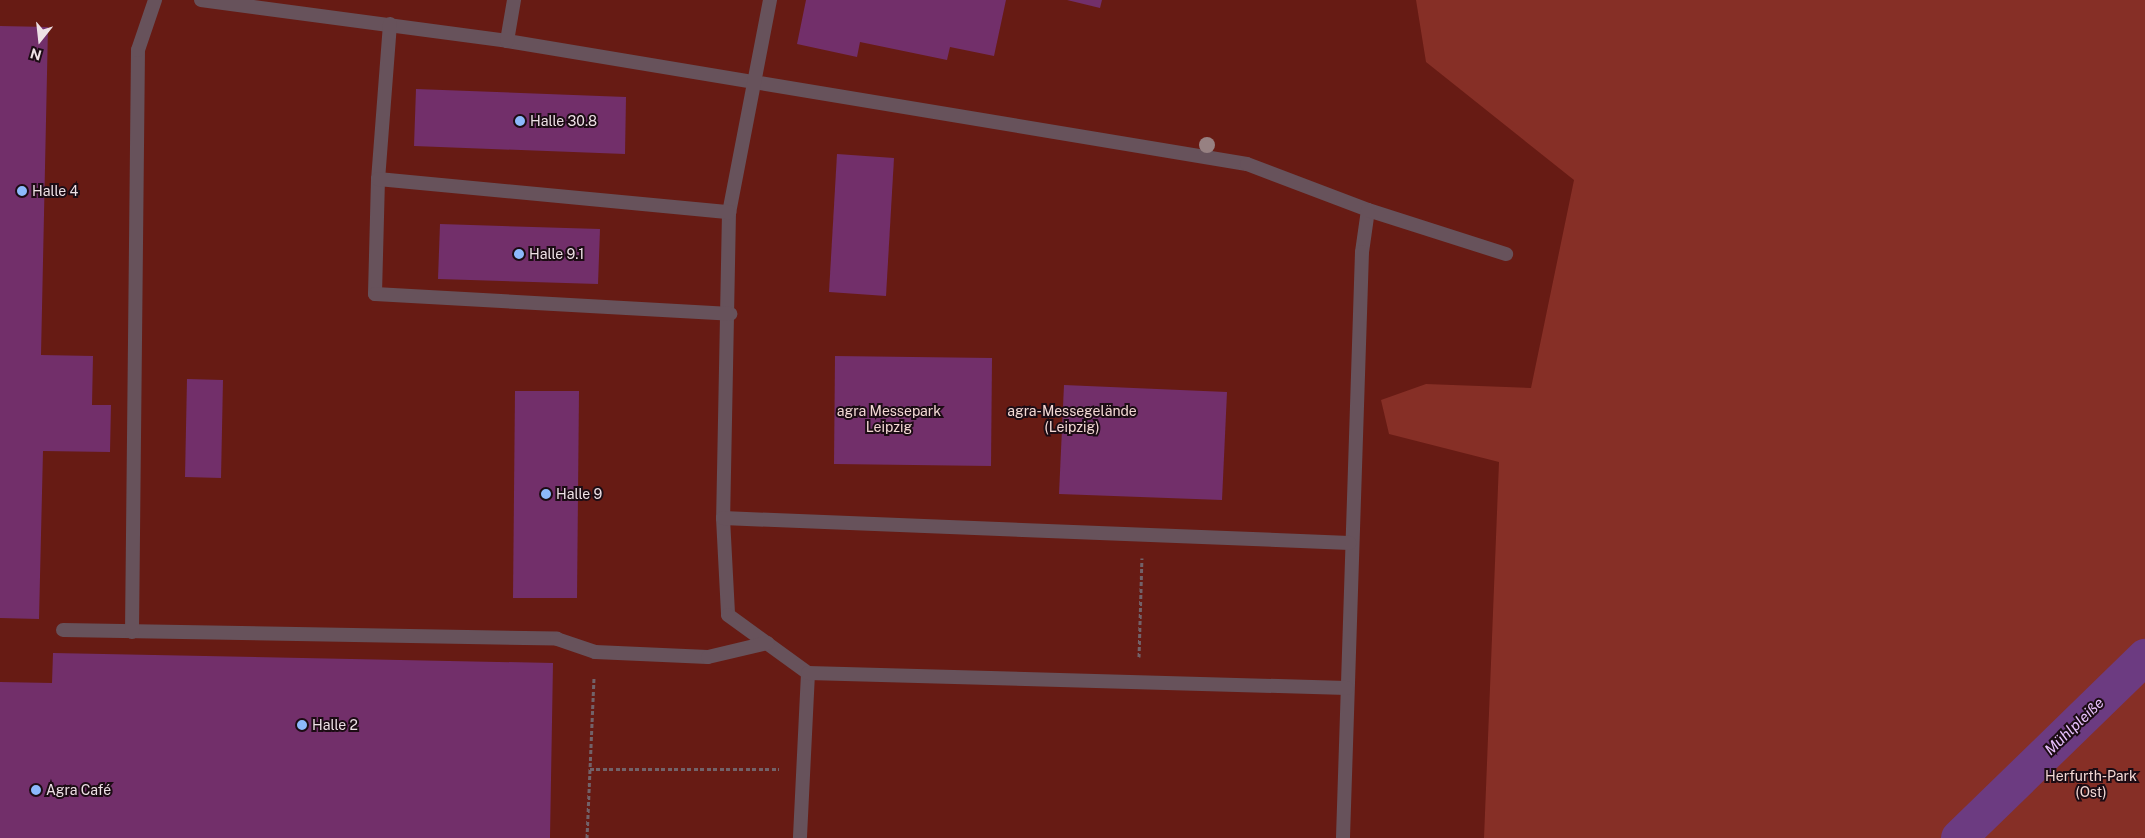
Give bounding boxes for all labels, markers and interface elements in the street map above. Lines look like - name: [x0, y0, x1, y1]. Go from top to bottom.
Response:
- north arrow: [15, 15, 65, 65]
- text: N: [28, 45, 43, 64]
- place label: Halle 30.8: [530, 113, 597, 129]
- marker: Halle 30.8: [514, 115, 526, 127]
- place label: Halle 4: [32, 183, 78, 199]
- marker: Halle 4: [16, 185, 28, 197]
- place label: Halle 9.1: [529, 246, 584, 262]
- marker: Halle 9.1: [513, 248, 525, 260]
- park label: agra Messepark Leipzig: [837, 403, 941, 436]
- park label: agra-Messegelände (Leipzig): [1007, 403, 1137, 436]
- place label: Halle 9: [556, 486, 602, 502]
- marker: Halle 9: [540, 488, 552, 500]
- water label: Mühlpleiße: [2041, 693, 2107, 759]
- place label: Halle 2: [312, 717, 358, 733]
- marker: Halle 2: [296, 719, 308, 731]
- park label: Herfurth-Park (Ost): [2045, 768, 2137, 800]
- place label: Agra Café: [46, 782, 111, 798]
- marker: Agra Café: [30, 784, 42, 796]

